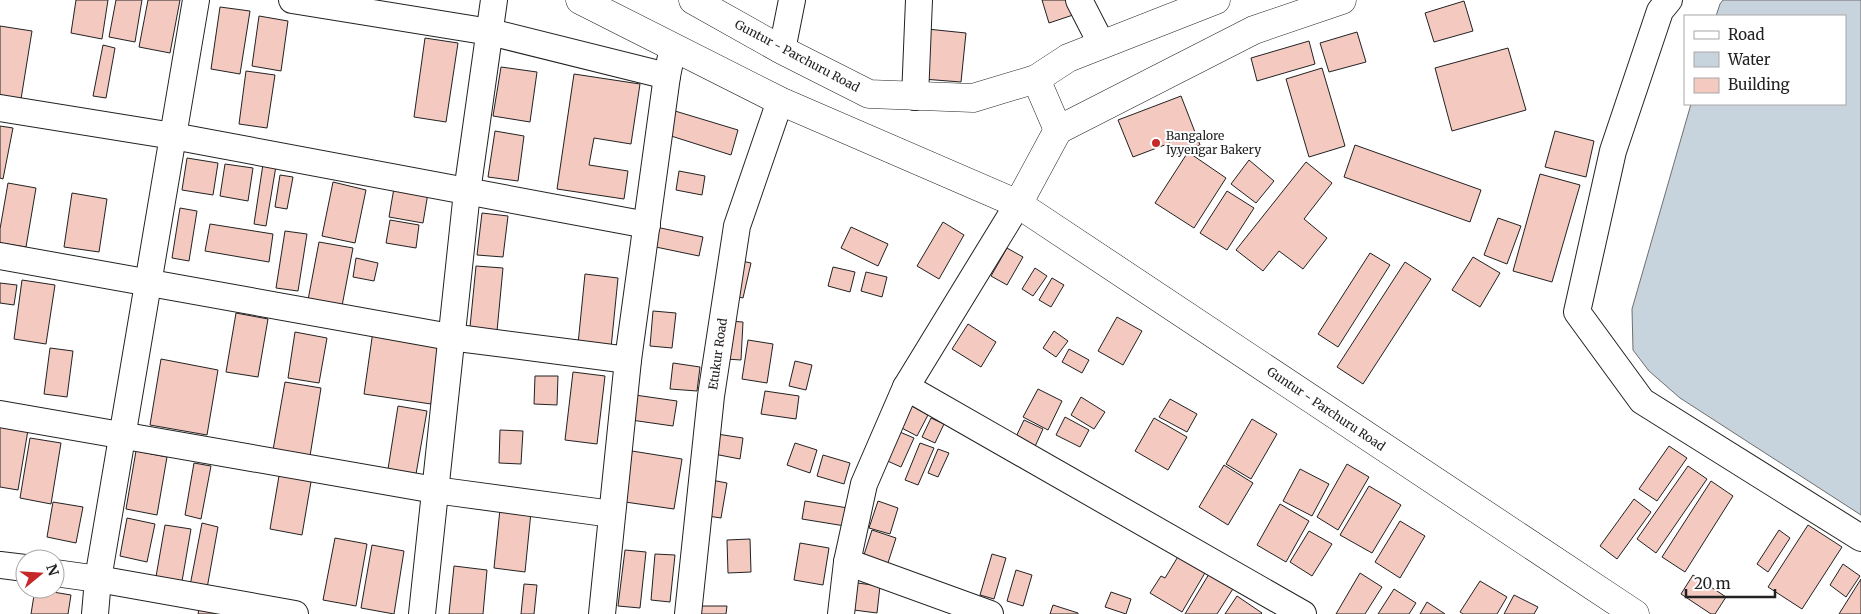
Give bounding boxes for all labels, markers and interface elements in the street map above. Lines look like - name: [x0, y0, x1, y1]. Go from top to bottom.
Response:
- legend: [1684, 15, 1846, 105]
- street label: Guntur - Parchuru Road: [732, 16, 862, 95]
- text: Road: [1728, 25, 1764, 44]
- text: Water: [1727, 50, 1771, 69]
- text: Building: [1728, 75, 1790, 94]
- place label: Bangalore Iyyengar Bakery: [1166, 128, 1261, 157]
- marker: Bangalore Iyyengar Bakery: [1150, 137, 1162, 149]
- street label: Etukur Road: [705, 317, 730, 391]
- street label: Guntur - Parchuru Road: [1264, 363, 1388, 454]
- north arrow: [15, 549, 65, 599]
- text: N: [42, 562, 63, 578]
- scale bar: [1686, 566, 1775, 598]
- text: 20 m: [1694, 574, 1731, 593]

